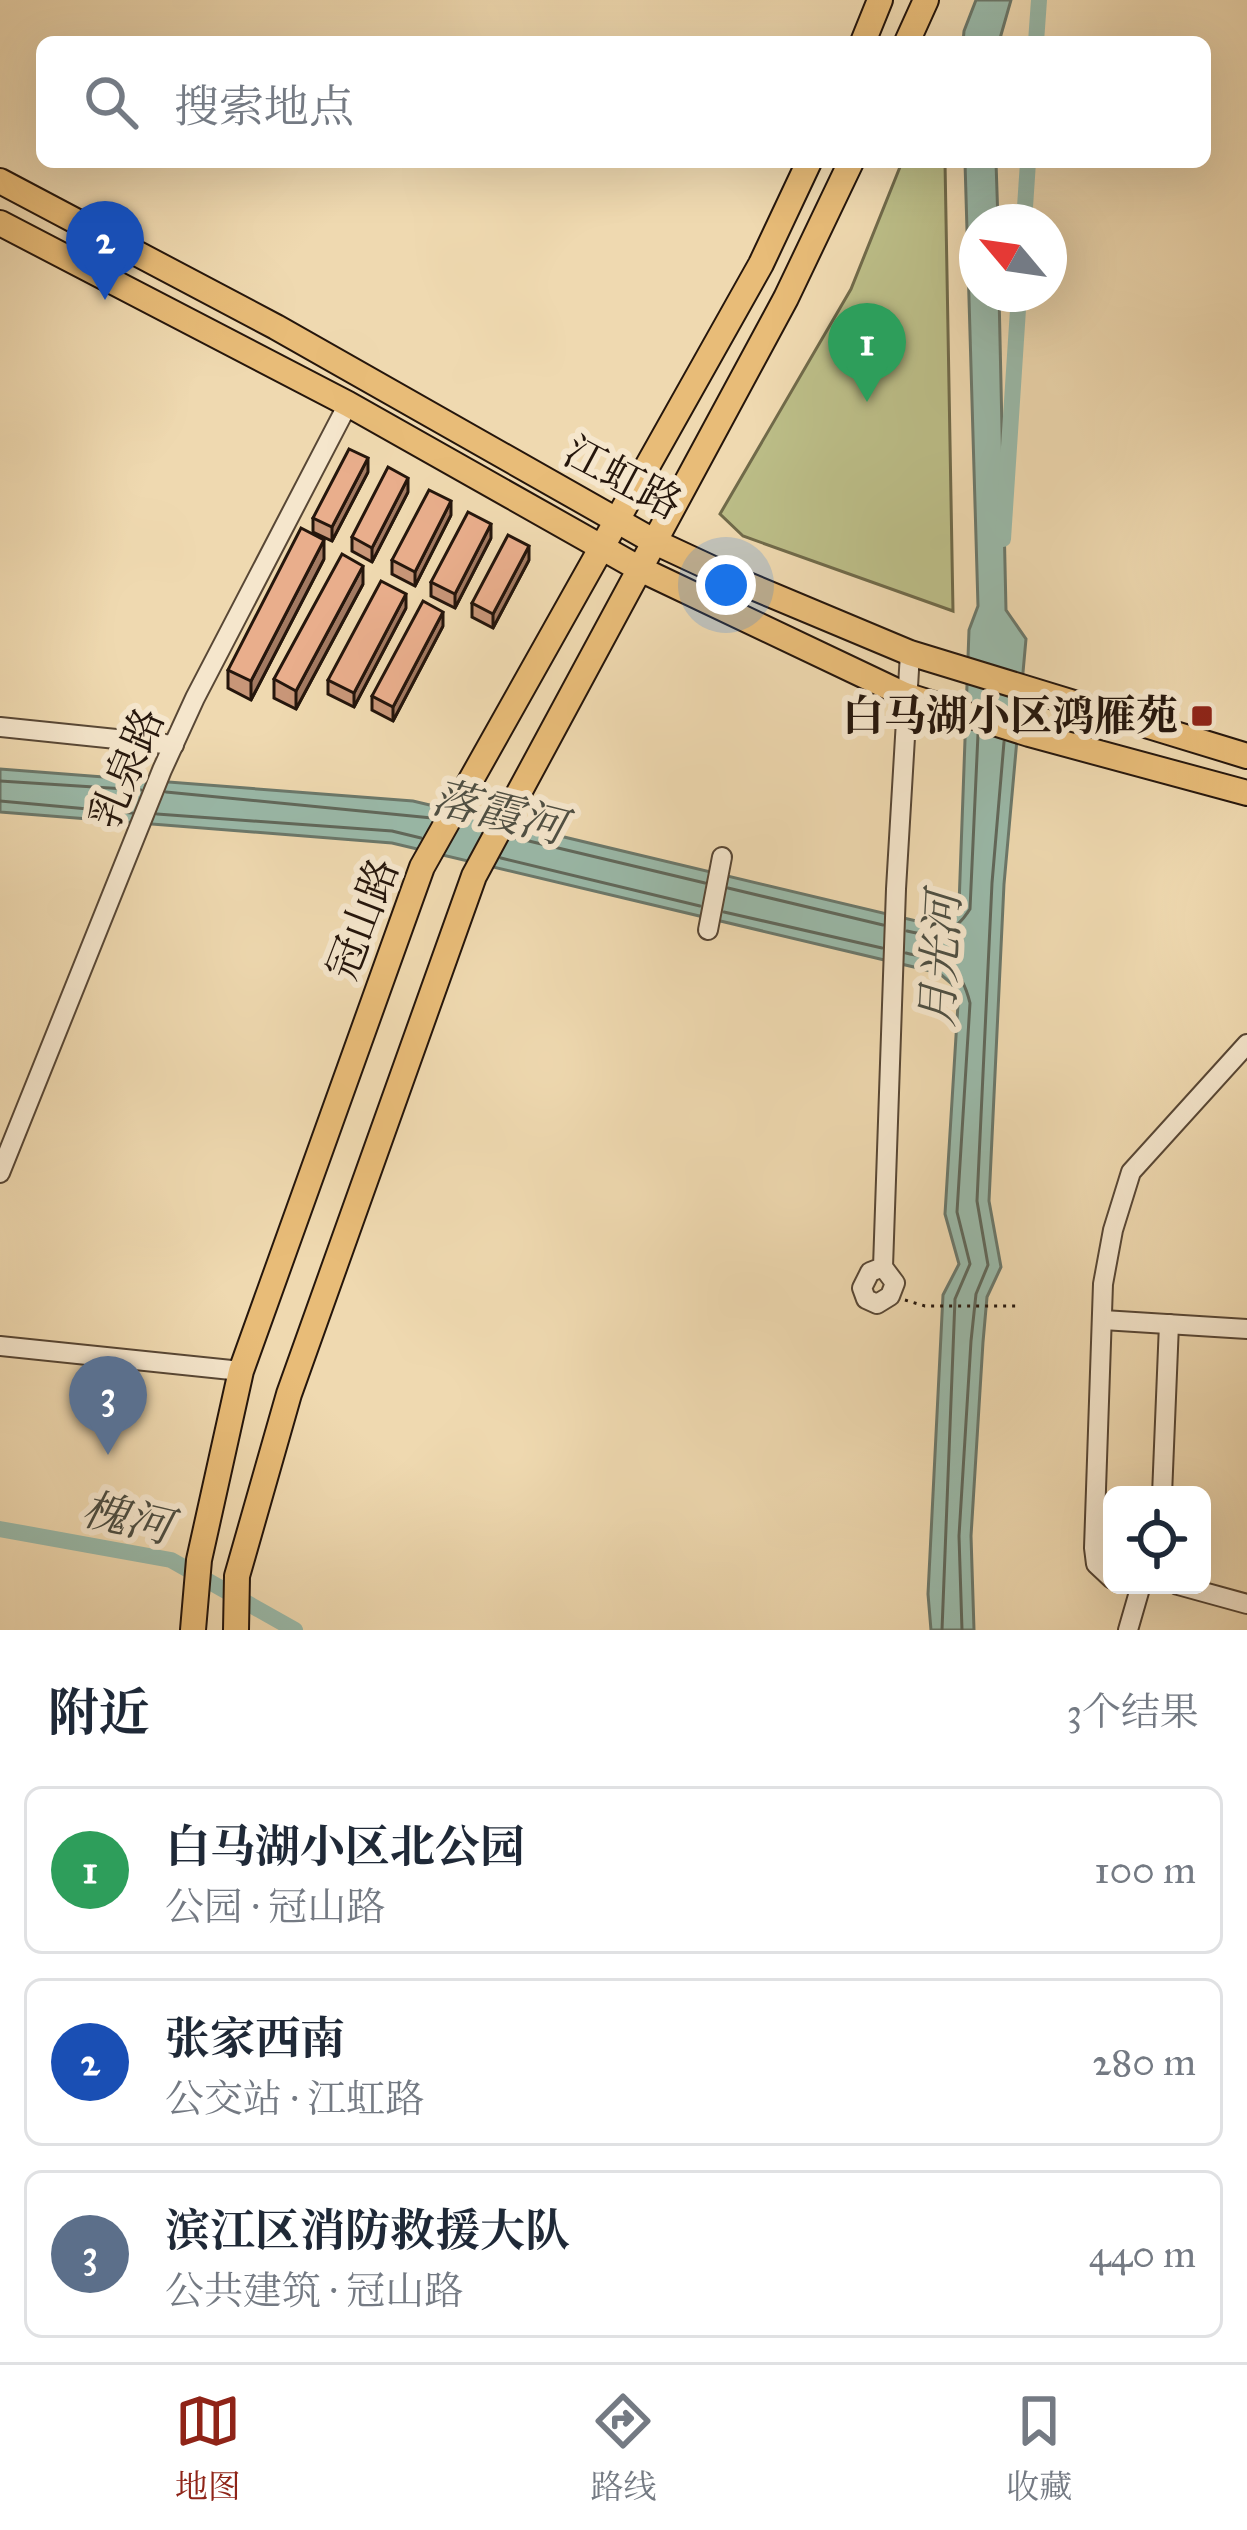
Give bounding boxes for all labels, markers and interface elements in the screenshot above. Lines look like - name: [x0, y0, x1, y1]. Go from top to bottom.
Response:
- search box: [36, 36, 1211, 168]
- icon: search: [78, 69, 144, 135]
- text: 搜索地点: [174, 79, 354, 134]
- pin: 2: [66, 201, 144, 300]
- north arrow: [959, 204, 1067, 312]
- pin: 1: [828, 303, 906, 402]
- street label: 江虹路: [555, 425, 691, 531]
- your location: [696, 555, 756, 615]
- place label: 白马湖小区鸿雁苑: [842, 690, 1178, 742]
- street label: 乳泉路: [78, 700, 176, 836]
- marker: 白马湖小区鸿雁苑: [1189, 703, 1215, 729]
- water label: 落霞河: [427, 769, 578, 857]
- street label: 冠山路: [316, 851, 410, 987]
- water label: 月光河: [909, 884, 971, 1029]
- pin: 3: [69, 1356, 147, 1455]
- water label: 槐河: [77, 1481, 184, 1556]
- map controls: [1103, 1486, 1211, 1594]
- button: locate: [1103, 1486, 1211, 1594]
- text: 附近: [48, 1682, 150, 1744]
- text: 3个结果: [1066, 1688, 1199, 1736]
- text: 白马湖小区北公园: [165, 1819, 525, 1874]
- text: 1: [82, 1846, 98, 1894]
- text: 100 m: [1094, 1846, 1196, 1894]
- text: 公园 · 冠山路: [165, 1883, 385, 1931]
- text: 张家西南: [165, 2011, 345, 2066]
- text: 2: [80, 2038, 100, 2086]
- text: 280 m: [1092, 2038, 1196, 2086]
- text: 公交站 · 江虹路: [165, 2075, 424, 2123]
- text: 滨江区消防救援大队: [165, 2203, 570, 2258]
- text: 3: [82, 2230, 98, 2278]
- text: 440 m: [1089, 2230, 1196, 2278]
- text: 公共建筑 · 冠山路: [165, 2267, 463, 2315]
- tab: 地图: [175, 2388, 241, 2507]
- tab: 路线: [590, 2388, 656, 2507]
- tab: 收藏: [1006, 2388, 1072, 2507]

